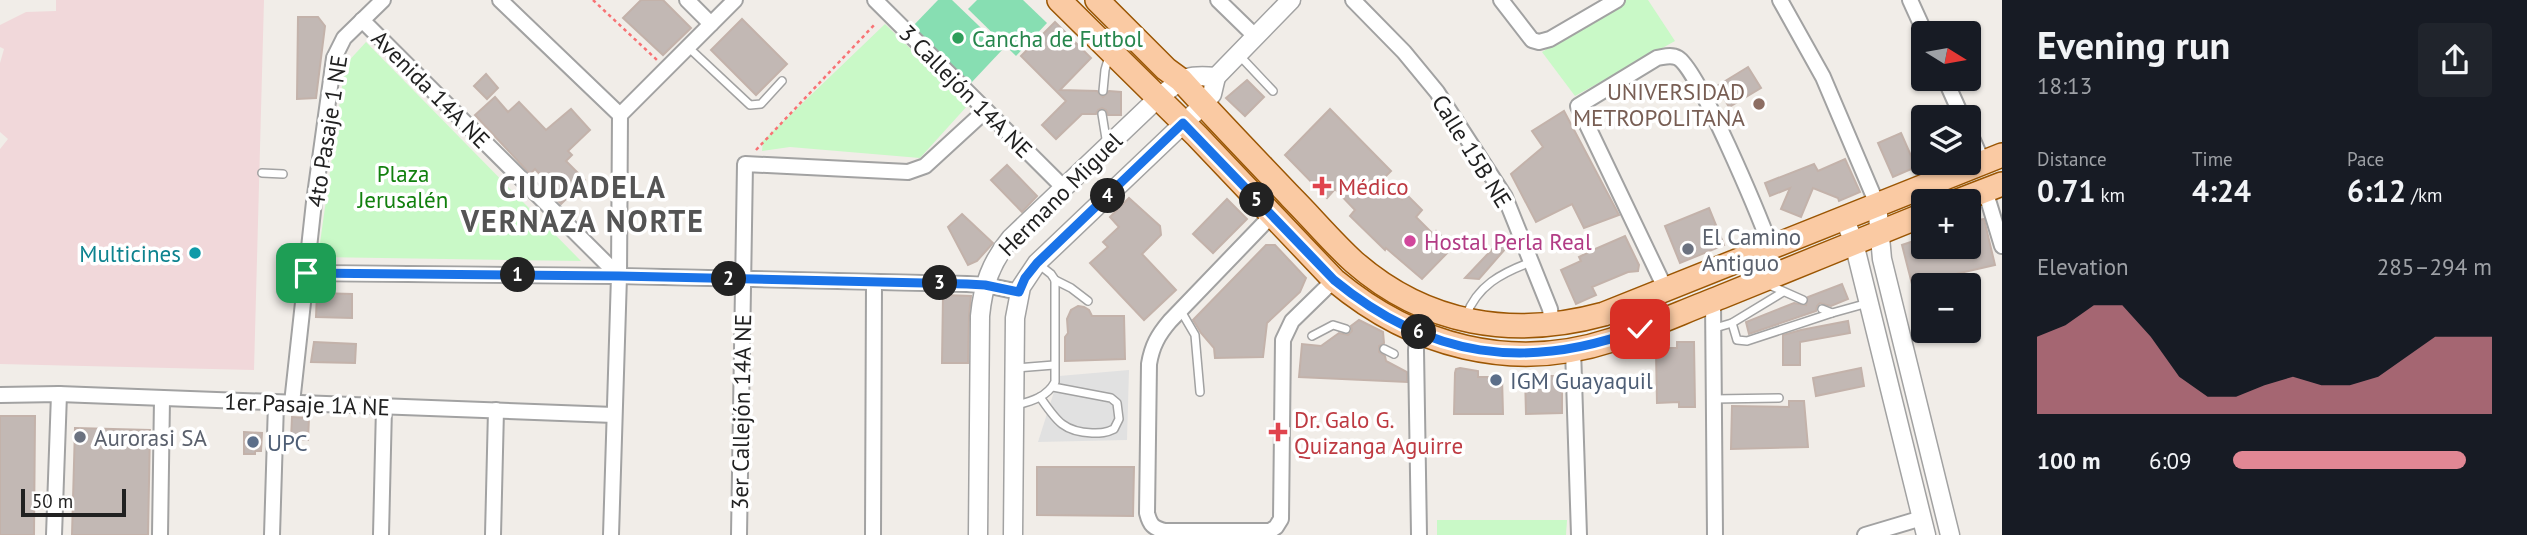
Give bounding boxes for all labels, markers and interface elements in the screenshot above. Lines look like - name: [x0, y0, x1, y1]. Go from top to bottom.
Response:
- street label: 3 Callejón 14A NE: [893, 18, 1039, 164]
- text: Evening run: [2037, 20, 2230, 69]
- north arrow: [1911, 21, 1981, 91]
- map controls: [1911, 21, 1981, 343]
- button: share: [2418, 23, 2492, 97]
- street label: Avenida 14A NE: [366, 24, 496, 154]
- place label: Cancha de Futbol: [972, 24, 1143, 53]
- marker: Cancha de Futbol: [950, 30, 966, 46]
- street label: 4to Pasaje 1 NE: [301, 53, 353, 209]
- text: 18:13: [2037, 71, 2092, 100]
- place label: UNIVERSIDAD METROPOLITANA: [1573, 77, 1746, 132]
- street label: Calle 15B NE: [1426, 89, 1518, 213]
- marker: UNIVERSIDAD METROPOLITANA: [1751, 96, 1767, 112]
- button: layers: [1911, 105, 1981, 175]
- street label: Hermano Miguel: [992, 126, 1128, 262]
- text: Distance: [2037, 147, 2107, 171]
- text: Time: [2192, 147, 2233, 171]
- text: Pace: [2347, 147, 2384, 171]
- park label: Plaza Jerusalén: [357, 159, 448, 214]
- district label: CIUDADELA VERNAZA NORTE: [460, 167, 705, 240]
- text: 0.71: [2037, 171, 2095, 210]
- text: 4:24: [2192, 171, 2251, 210]
- text: 6:12: [2347, 171, 2406, 210]
- place label: Médico: [1338, 172, 1409, 201]
- marker: Médico: [1312, 176, 1332, 196]
- pin: 4: [1090, 178, 1126, 214]
- pin: 5: [1240, 182, 1274, 218]
- text: 4: [1102, 183, 1113, 207]
- text: km: [2095, 183, 2125, 207]
- text: /km: [2406, 183, 2442, 207]
- text: 5: [1251, 187, 1262, 211]
- button: +: [1911, 189, 1981, 259]
- place label: El Camino Antiguo: [1702, 222, 1801, 277]
- place label: Hostal Perla Real: [1424, 227, 1592, 256]
- marker: Hostal Perla Real: [1402, 233, 1418, 249]
- place label: Multicines: [79, 239, 181, 268]
- marker: El Camino Antiguo: [1680, 241, 1696, 257]
- pin: [276, 243, 336, 303]
- marker: Multicines: [187, 245, 203, 261]
- text: Elevation: [2037, 252, 2129, 281]
- text: 285–294 m: [2377, 252, 2492, 281]
- icon: arrive: [287, 254, 325, 292]
- pin: 1: [500, 258, 536, 292]
- text: 1: [512, 262, 523, 286]
- pin: 2: [712, 262, 746, 296]
- text: 2: [723, 266, 734, 290]
- pin: 3: [922, 266, 958, 300]
- text: 3: [934, 270, 945, 294]
- button: −: [1911, 273, 1981, 343]
- pin: [1610, 299, 1670, 359]
- icon: check: [1621, 310, 1659, 348]
- street label: 3er Callejón 14A NE: [725, 314, 757, 510]
- pin: 6: [1402, 314, 1436, 350]
- text: 6: [1413, 319, 1424, 343]
- place label: IGM Guayaquil: [1510, 366, 1653, 395]
- marker: IGM Guayaquil: [1488, 372, 1504, 388]
- street label: 1er Pasaje 1A NE: [224, 387, 390, 421]
- place label: Dr. Galo G. Quizanga Aguirre: [1294, 405, 1463, 460]
- marker: Dr. Galo G. Quizanga Aguirre: [1268, 422, 1288, 442]
- place label: Aurorasi SA: [94, 423, 207, 452]
- place label: UPC: [267, 428, 308, 457]
- marker: Aurorasi SA: [72, 429, 88, 445]
- marker: UPC: [245, 434, 261, 450]
- text: 100 m: [2037, 446, 2100, 475]
- text: 6:09: [2149, 446, 2192, 475]
- scale bar: [21, 486, 126, 518]
- text: 50 m: [32, 489, 73, 513]

